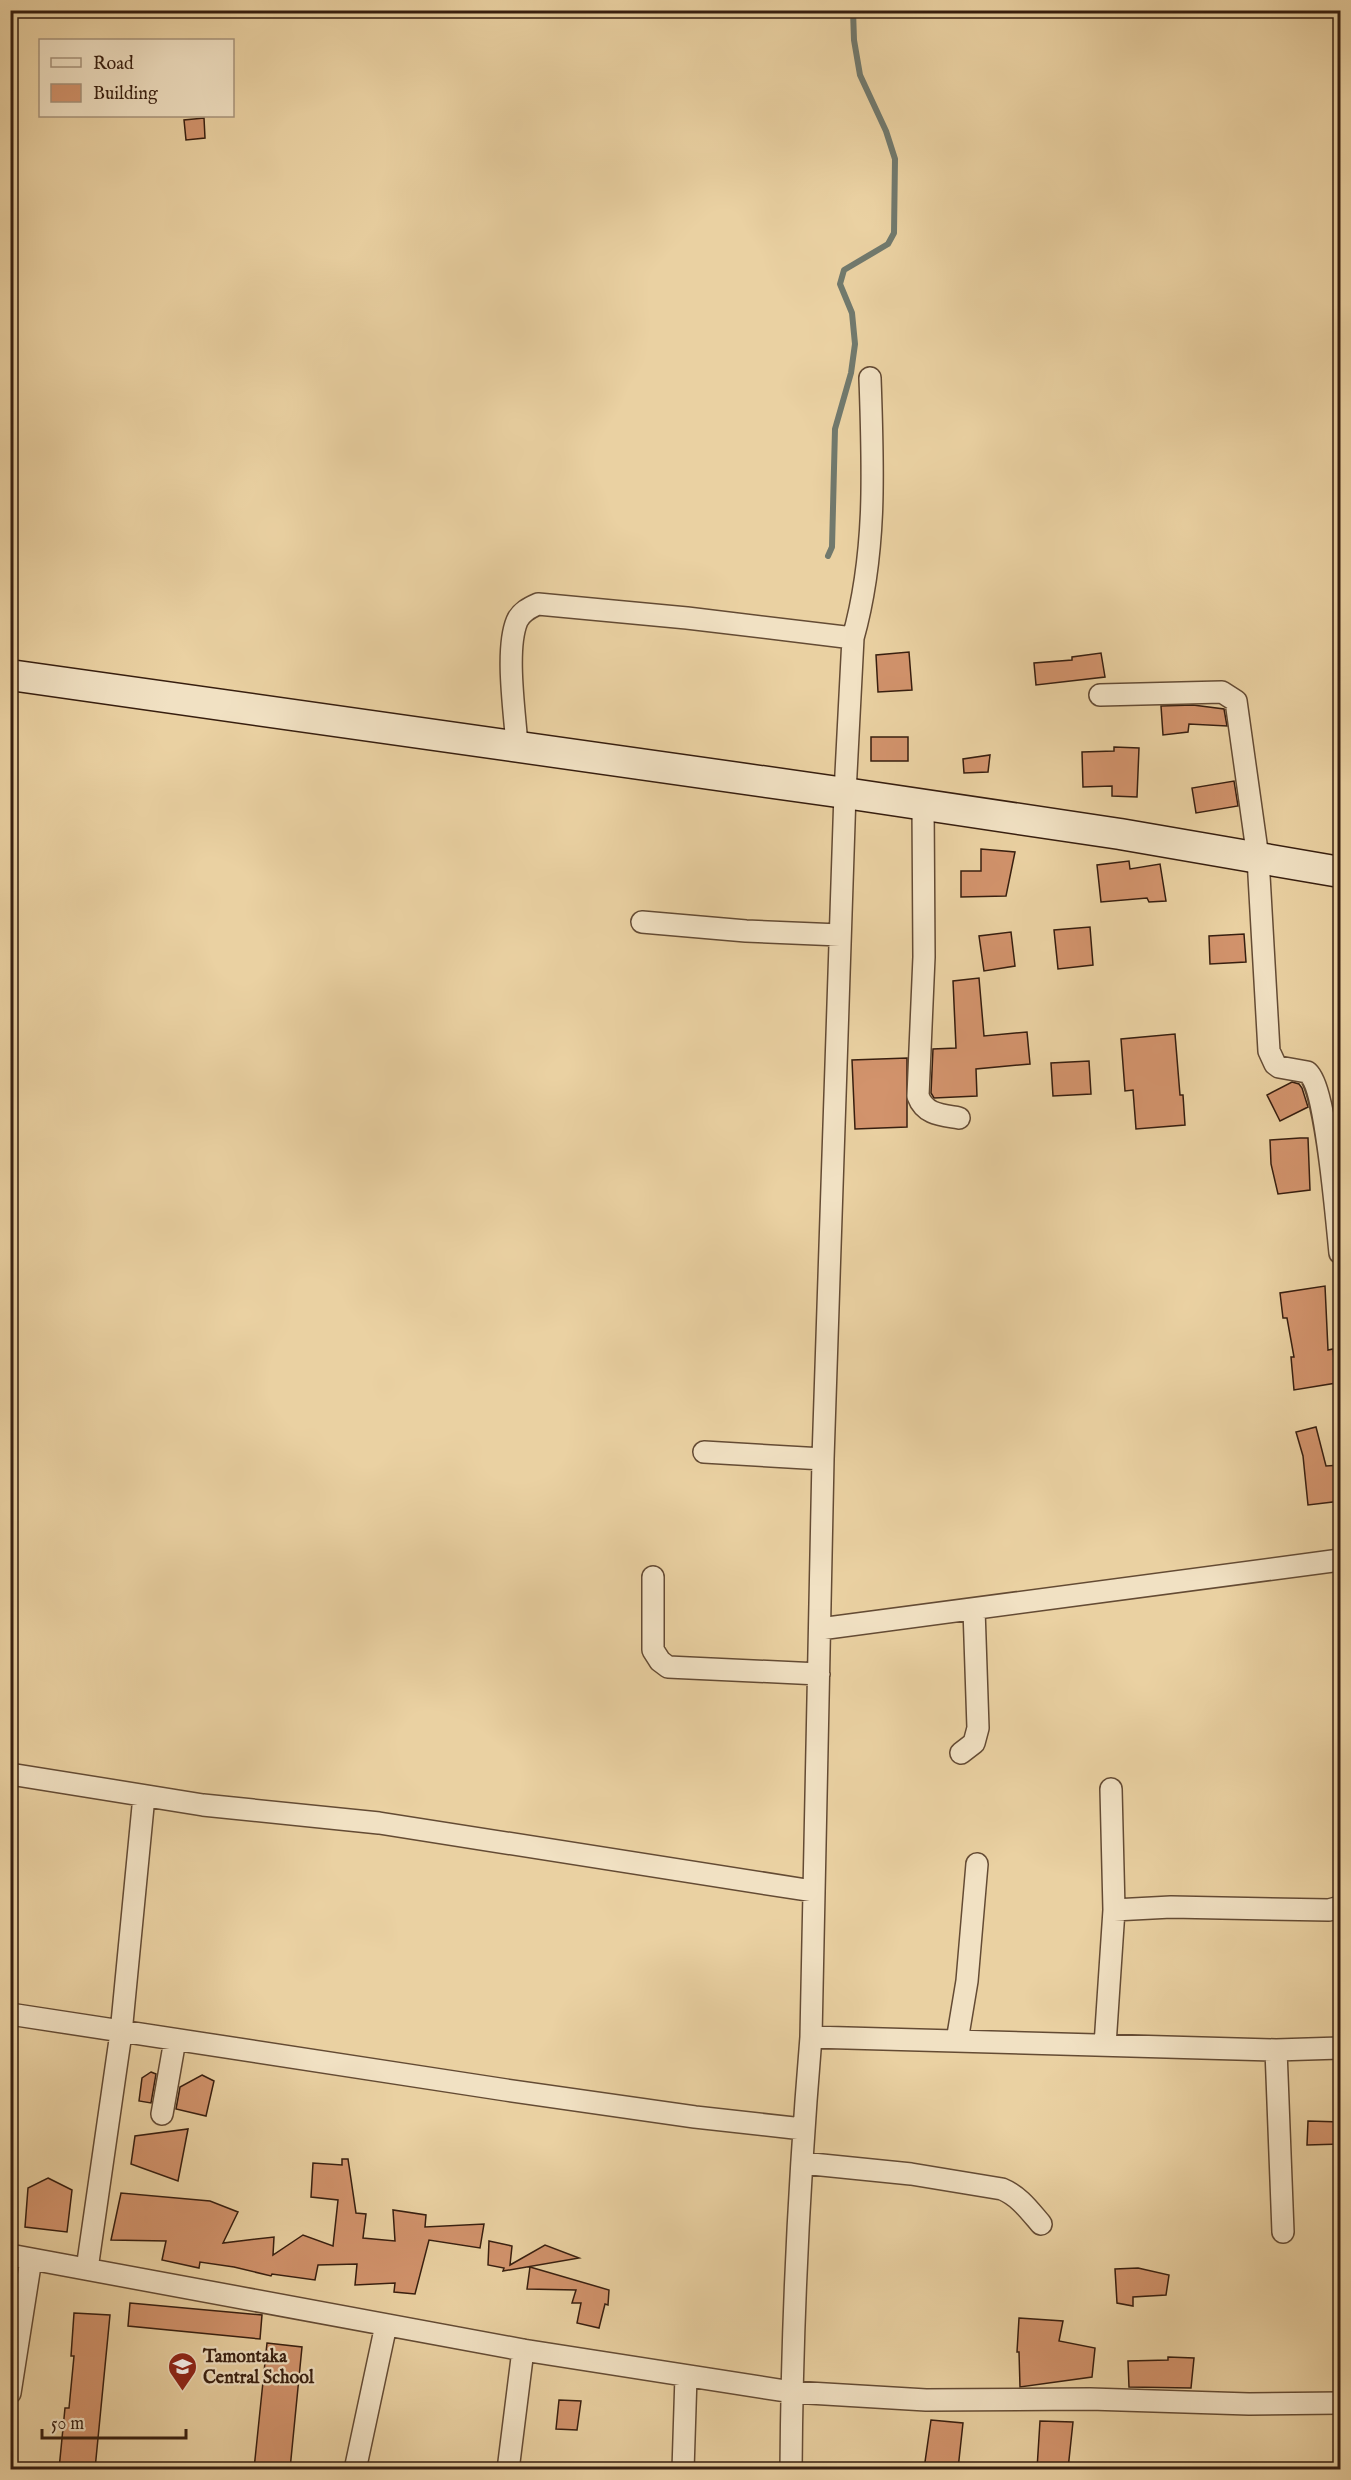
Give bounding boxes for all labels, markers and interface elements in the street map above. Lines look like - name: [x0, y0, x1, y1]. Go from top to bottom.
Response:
- legend: [39, 39, 234, 117]
- text: Road: [93, 53, 134, 76]
- text: Building: [93, 83, 158, 106]
- place label: Tamontaka Central School: [202, 2346, 315, 2390]
- school or university icon: Tamontaka Central School: [166, 2350, 198, 2392]
- scale bar: [42, 2402, 186, 2440]
- text: 50 m: [51, 2413, 84, 2436]

